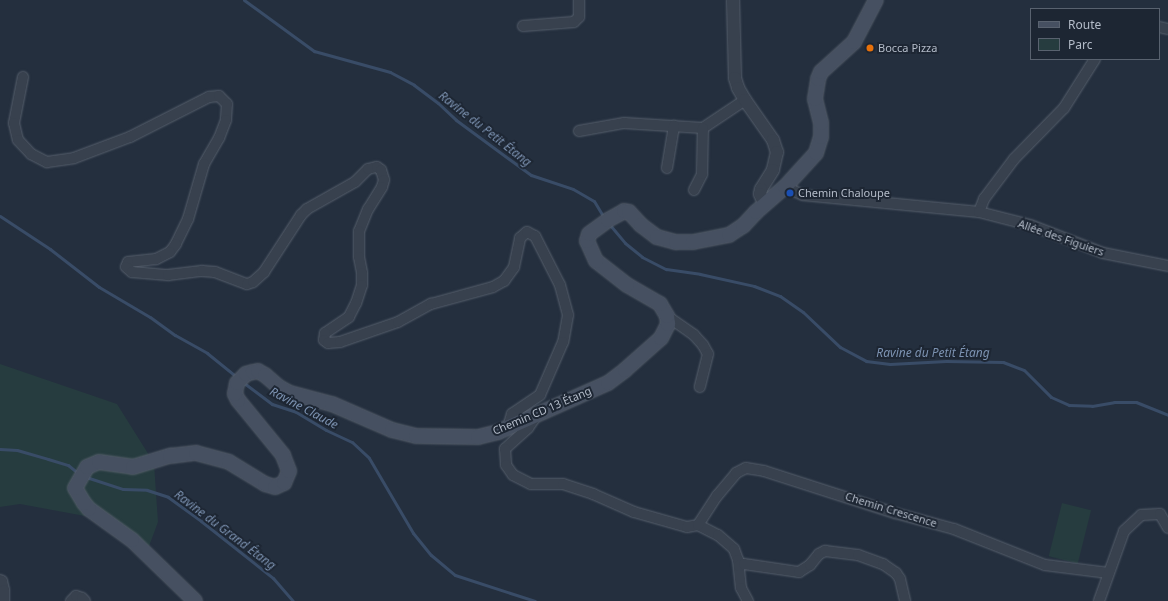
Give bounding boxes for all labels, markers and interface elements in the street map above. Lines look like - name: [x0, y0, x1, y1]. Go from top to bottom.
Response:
- legend: [1030, 8, 1160, 60]
- text: Route: [1068, 16, 1101, 33]
- text: Parc: [1068, 36, 1092, 53]
- place label: Bocca Pizza: [878, 41, 937, 55]
- marker: Bocca Pizza: [865, 43, 875, 53]
- water label: Ravine du Petit Étang: [436, 88, 534, 170]
- place label: Chemin Chaloupe: [798, 186, 890, 200]
- marker: Chemin Chaloupe: [785, 188, 795, 198]
- street label: Allée des Figuiers: [1016, 217, 1106, 259]
- water label: Ravine du Petit Étang: [876, 346, 990, 360]
- water label: Ravine Claude: [267, 384, 341, 432]
- street label: Chemin CD 13 Étang: [491, 384, 593, 438]
- water label: Ravine du Grand Étang: [172, 487, 278, 573]
- street label: Chemin Crescence: [844, 490, 938, 530]

